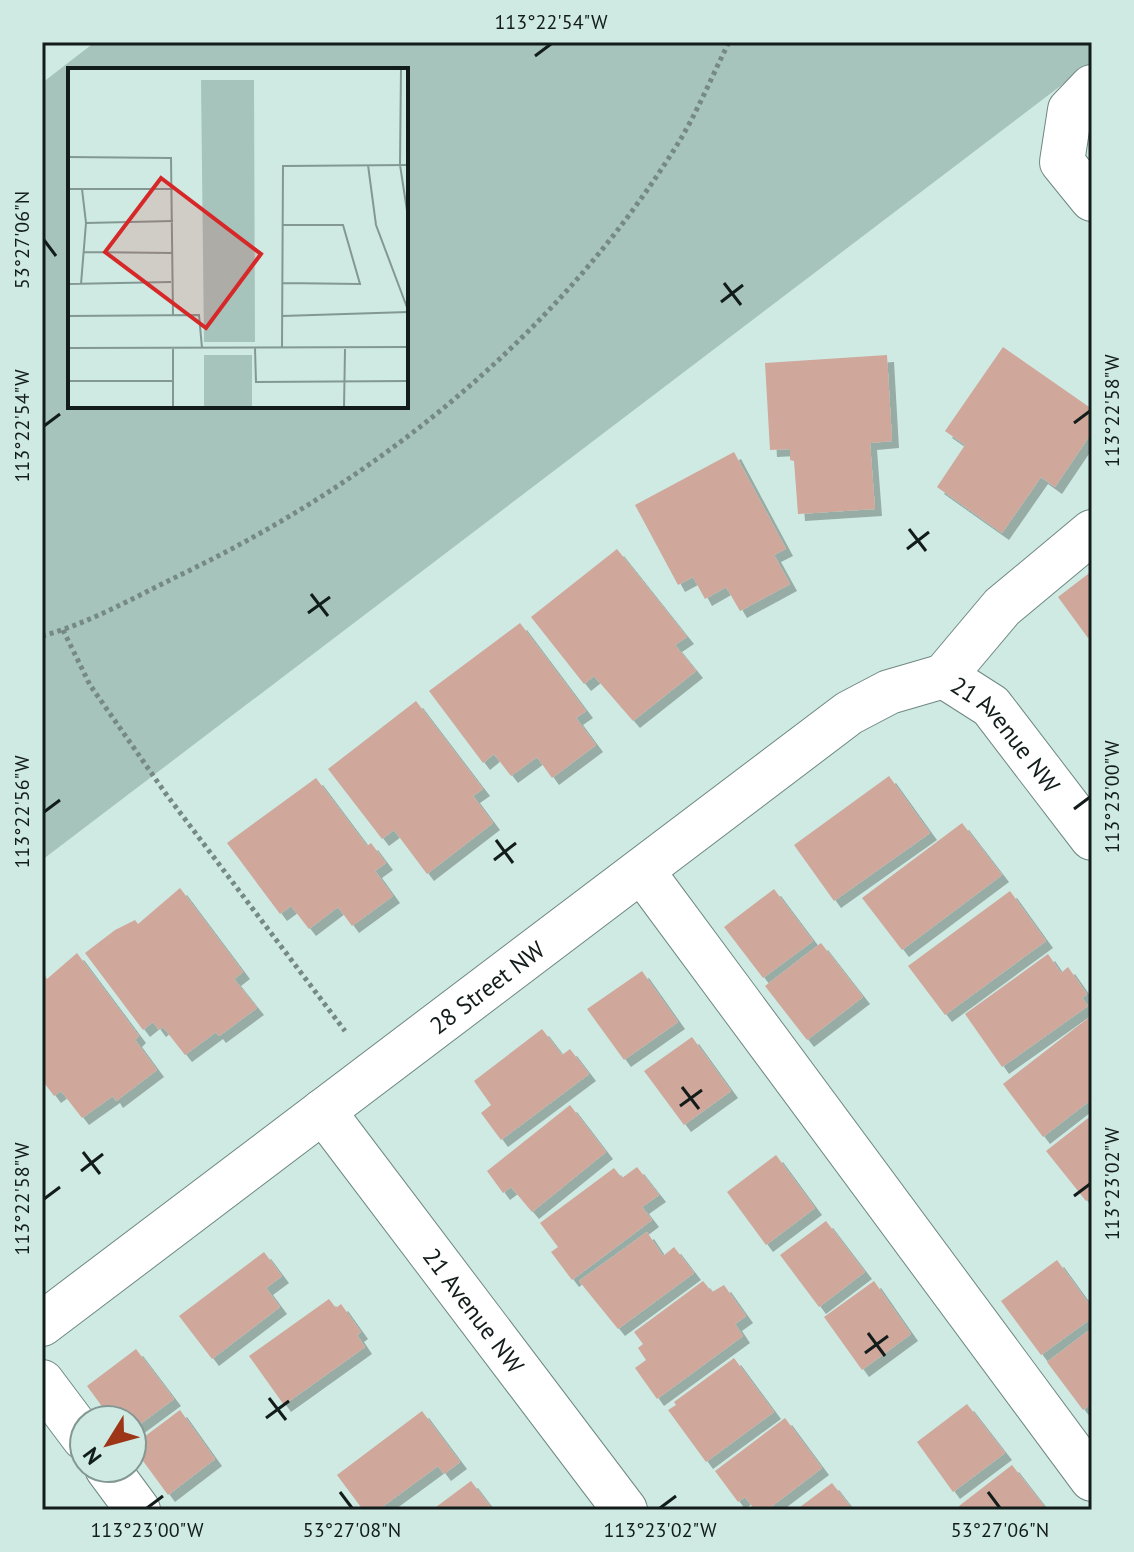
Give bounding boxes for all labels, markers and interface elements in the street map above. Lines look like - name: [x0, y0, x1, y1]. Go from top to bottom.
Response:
- text: 113°22'54"W: [494, 9, 608, 35]
- inset map: [68, 68, 408, 408]
- text: 53°27'06"N: [9, 191, 35, 289]
- text: 113°22'58"W: [1099, 354, 1125, 468]
- text: 113°22'54"W: [9, 369, 35, 483]
- street label: 21 Avenue NW: [945, 669, 1067, 799]
- text: 113°23'00"W: [1099, 740, 1125, 854]
- text: 113°22'56"W: [9, 755, 35, 869]
- street label: 28 Street NW: [423, 934, 551, 1041]
- text: 113°23'02"W: [1099, 1127, 1125, 1241]
- text: 113°22'58"W: [9, 1142, 35, 1256]
- street label: 21 Avenue NW: [416, 1241, 531, 1379]
- north arrow: [68, 1404, 148, 1484]
- text: N: [76, 1442, 108, 1470]
- text: 113°23'00"W: [90, 1517, 204, 1543]
- text: 53°27'08"N: [303, 1517, 401, 1543]
- text: 113°23'02"W: [603, 1517, 717, 1543]
- text: 53°27'06"N: [951, 1517, 1049, 1543]

